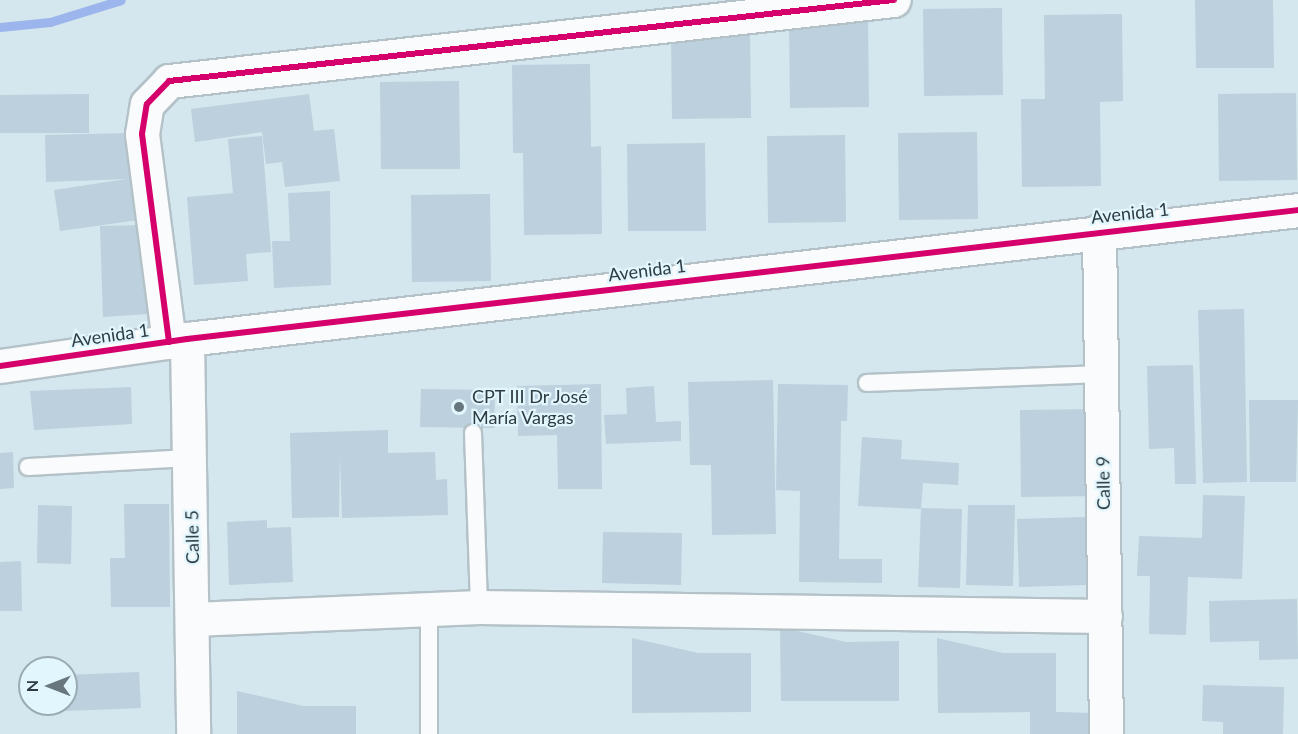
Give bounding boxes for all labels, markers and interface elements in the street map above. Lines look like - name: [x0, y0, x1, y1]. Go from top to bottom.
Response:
- street label: Avenida 1: [1090, 198, 1170, 228]
- street label: Avenida 1: [607, 255, 687, 285]
- street label: Avenida 1: [70, 319, 150, 351]
- place label: CPT III Dr José María Vargas: [472, 386, 589, 428]
- marker: CPT III Dr José María Vargas: [450, 398, 468, 416]
- street label: Calle 9: [1092, 456, 1114, 510]
- street label: Calle 5: [181, 510, 203, 564]
- north arrow: [18, 656, 78, 716]
- text: N: [22, 680, 41, 692]

